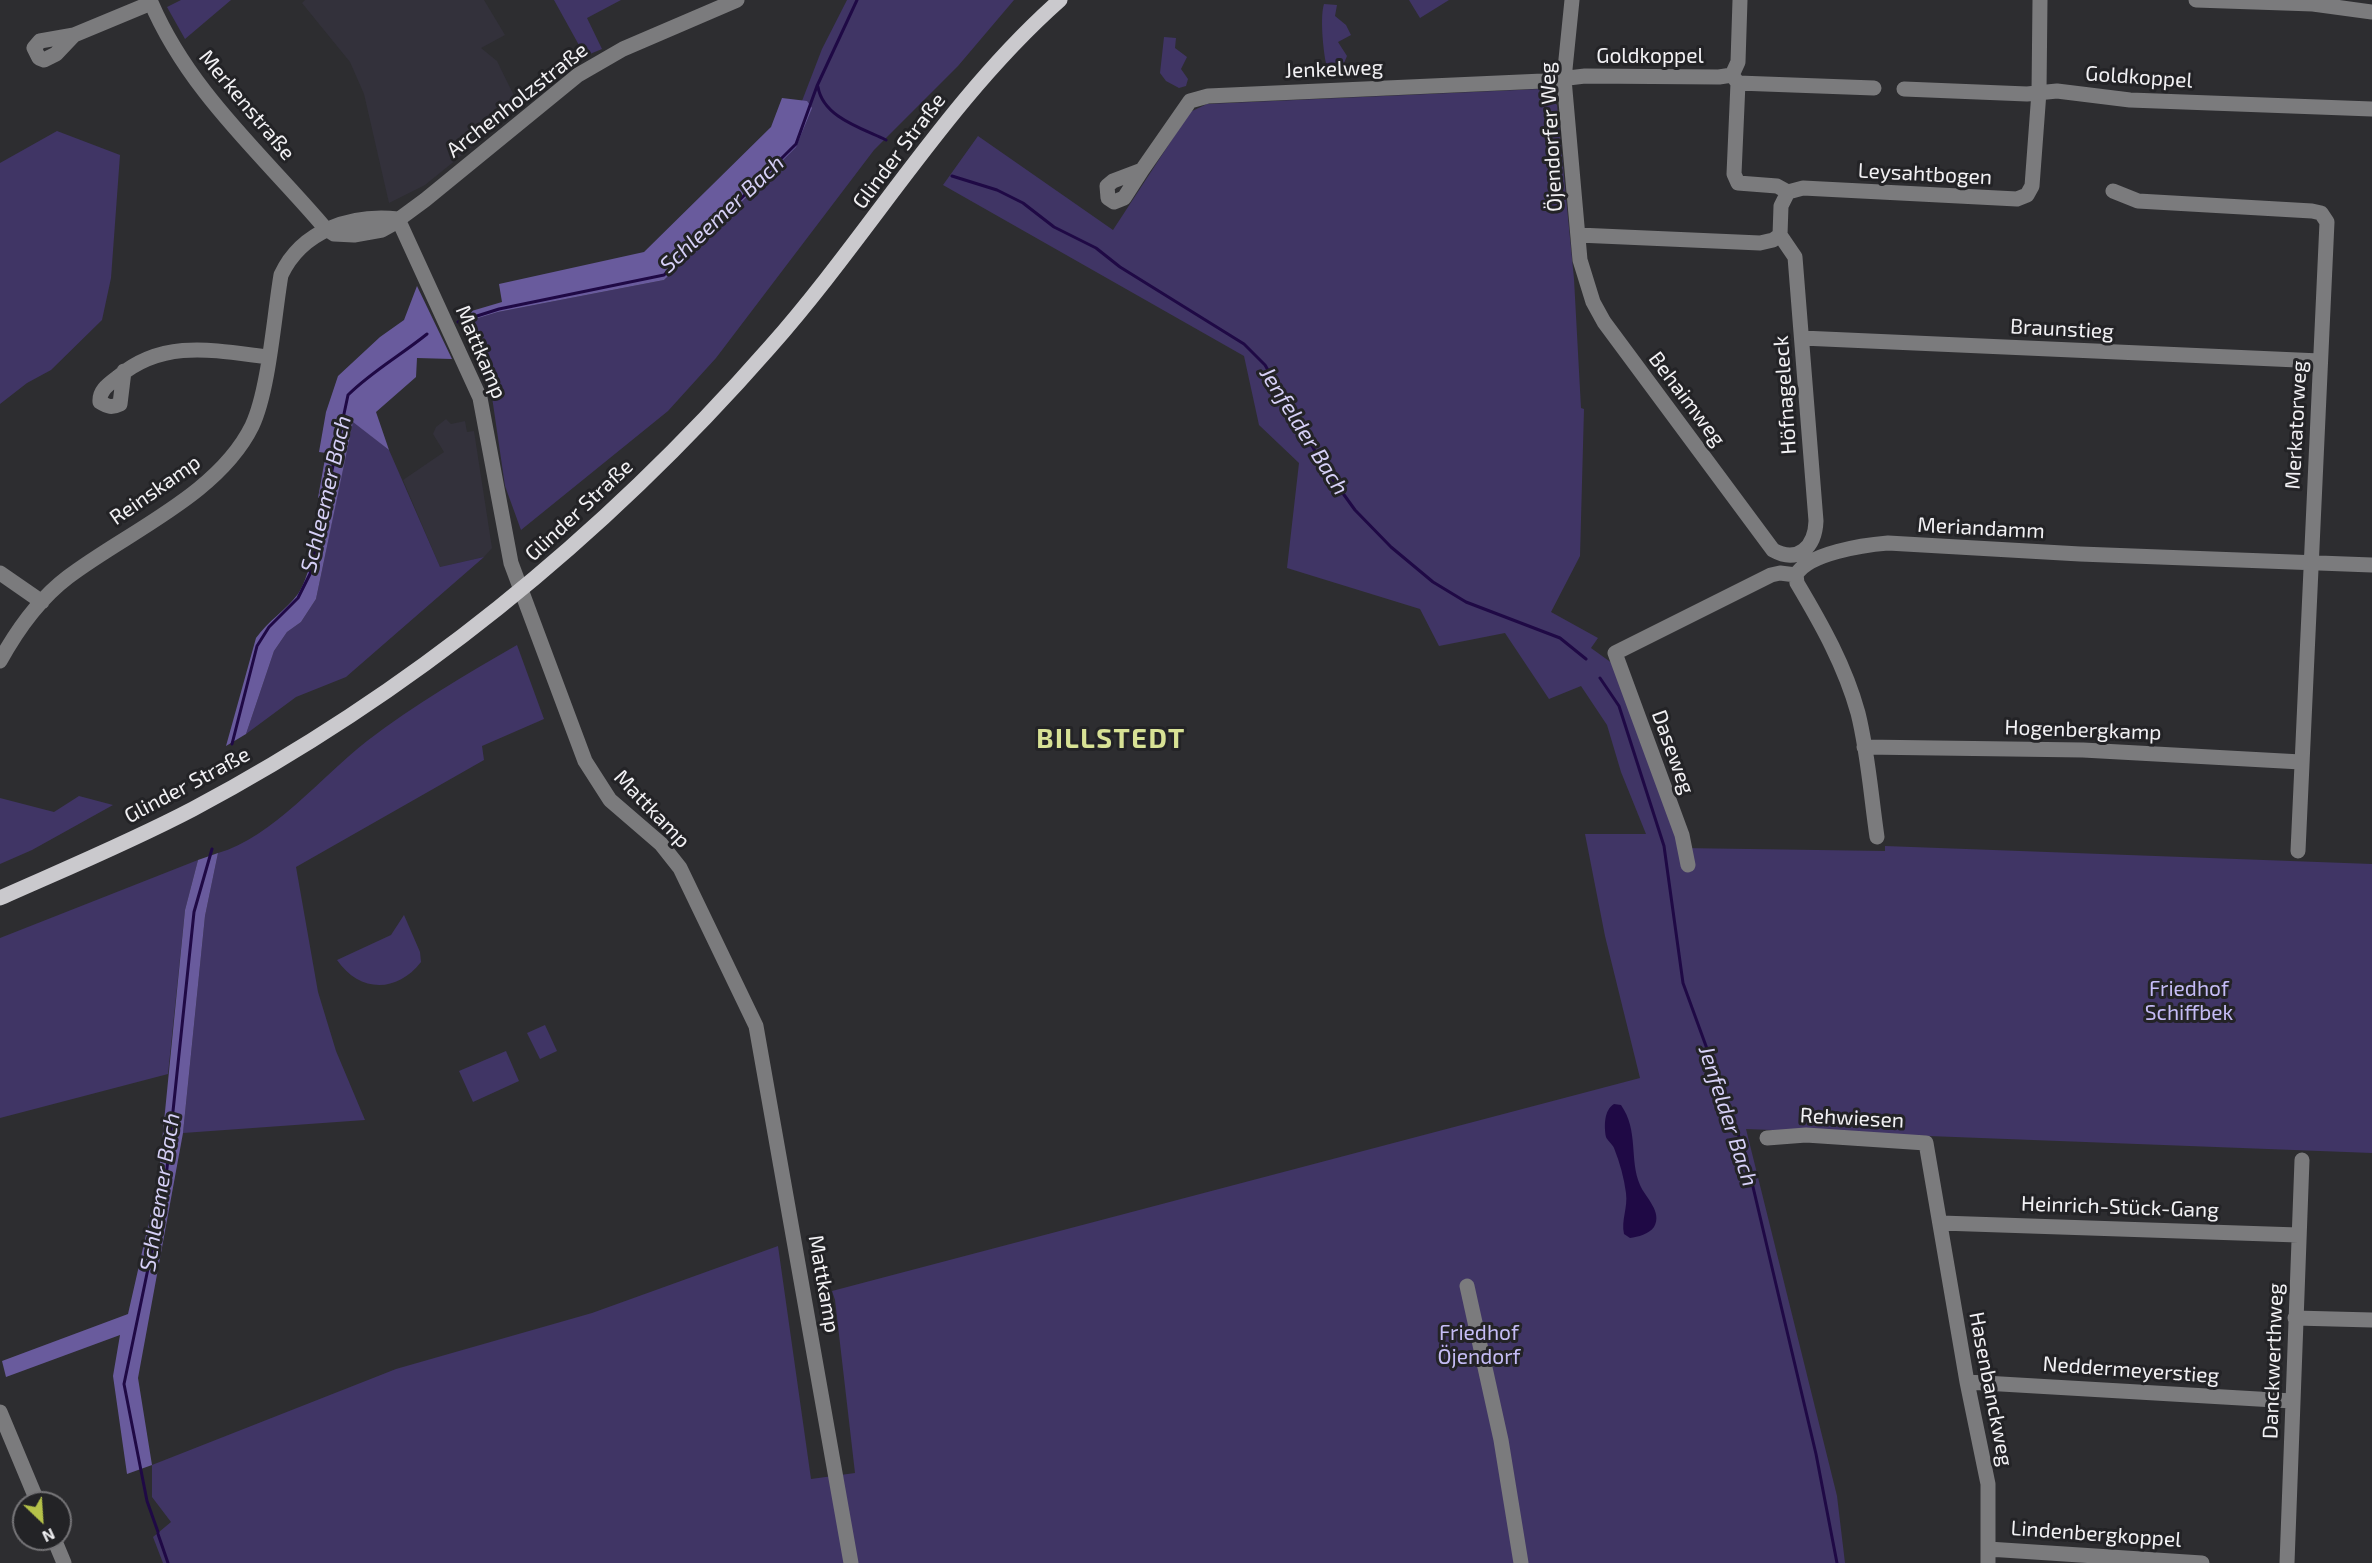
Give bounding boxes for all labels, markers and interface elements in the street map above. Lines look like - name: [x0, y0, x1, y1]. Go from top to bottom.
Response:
- street label: Archenholzstraße: [441, 37, 593, 163]
- street label: Goldkoppel: [1596, 43, 1704, 69]
- street label: Merkenstraße: [194, 45, 300, 165]
- street label: Jenkelweg: [1284, 55, 1384, 83]
- street label: Goldkoppel: [2084, 61, 2194, 93]
- street label: Öjendorfer Weg: [1534, 62, 1568, 212]
- street label: Glinder Straße: [847, 88, 951, 214]
- water label: Schleemer Bach: [654, 150, 790, 278]
- street label: Leysahtbogen: [1857, 158, 1993, 190]
- street label: Mattkamp: [450, 302, 512, 402]
- street label: Braunstieg: [2009, 314, 2115, 344]
- street label: Höfnageleck: [1768, 335, 1802, 455]
- street label: Behaimweg: [1643, 347, 1731, 451]
- street label: Merkatorweg: [2280, 360, 2312, 490]
- water label: Jenfelder Bach: [1254, 362, 1354, 500]
- water label: Schleemer Bach: [295, 413, 357, 575]
- street label: Reinskamp: [105, 450, 205, 530]
- street label: Glinder Straße: [520, 454, 638, 566]
- street label: Meriandamm: [1917, 512, 2045, 544]
- street label: Daseweg: [1646, 707, 1700, 797]
- street label: Hogenbergkamp: [2004, 715, 2162, 745]
- district label: BILLSTEDT: [1036, 723, 1186, 755]
- street label: Glinder Straße: [120, 741, 254, 829]
- street label: Mattkamp: [609, 765, 695, 853]
- park label: Friedhof Schiffbek: [2145, 976, 2233, 1026]
- water label: Jenfelder Bach: [1693, 1042, 1763, 1190]
- street label: Rehwiesen: [1799, 1103, 1905, 1133]
- water label: Schleemer Bach: [134, 1111, 186, 1273]
- street label: Heinrich-Stück-Gang: [2021, 1191, 2219, 1223]
- street label: Mattkamp: [803, 1233, 845, 1335]
- street label: Danckwerthweg: [2258, 1283, 2288, 1439]
- street label: Hasenbanckweg: [1964, 1310, 2018, 1468]
- park label: Friedhof Öjendorf: [1437, 1320, 1521, 1370]
- street label: Neddermeyerstieg: [2042, 1351, 2220, 1389]
- north arrow: [12, 1491, 72, 1551]
- street label: Lindenbergkoppel: [2010, 1515, 2182, 1553]
- text: N: [40, 1525, 58, 1547]

